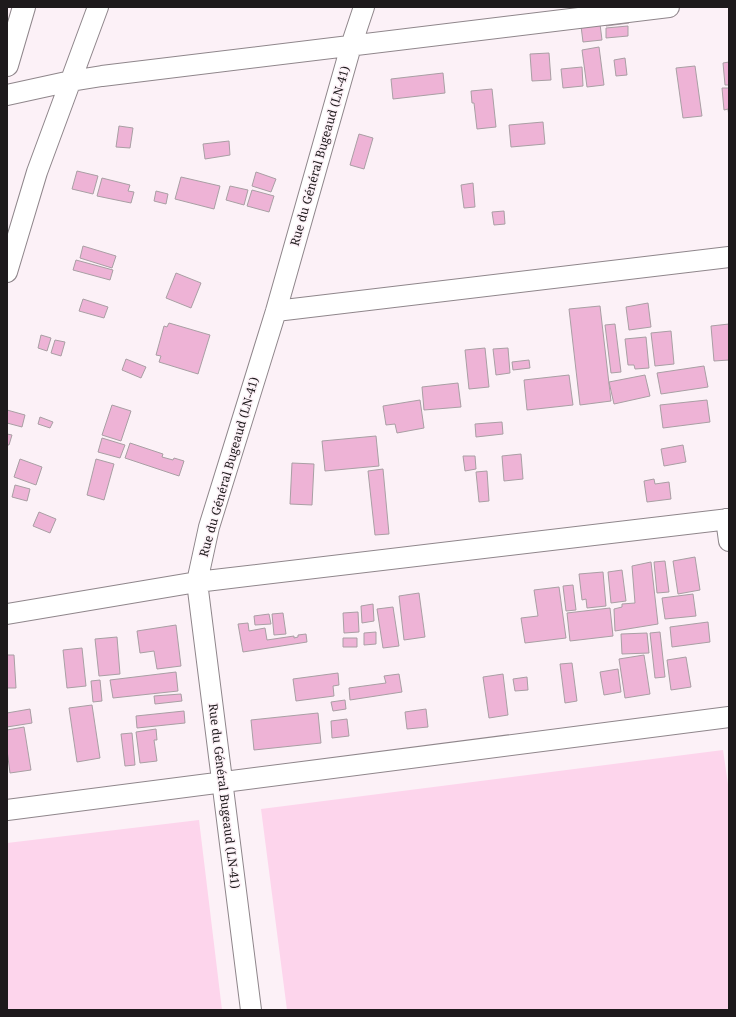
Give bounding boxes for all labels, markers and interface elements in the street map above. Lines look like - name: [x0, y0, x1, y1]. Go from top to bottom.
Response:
- street label: Rue du Général Bugeaud (LN-41): [286, 64, 353, 248]
- street label: Rue du Général Bugeaud (LN-41): [195, 375, 262, 559]
- street label: Rue du Général Bugeaud (LN-41): [205, 702, 244, 890]

